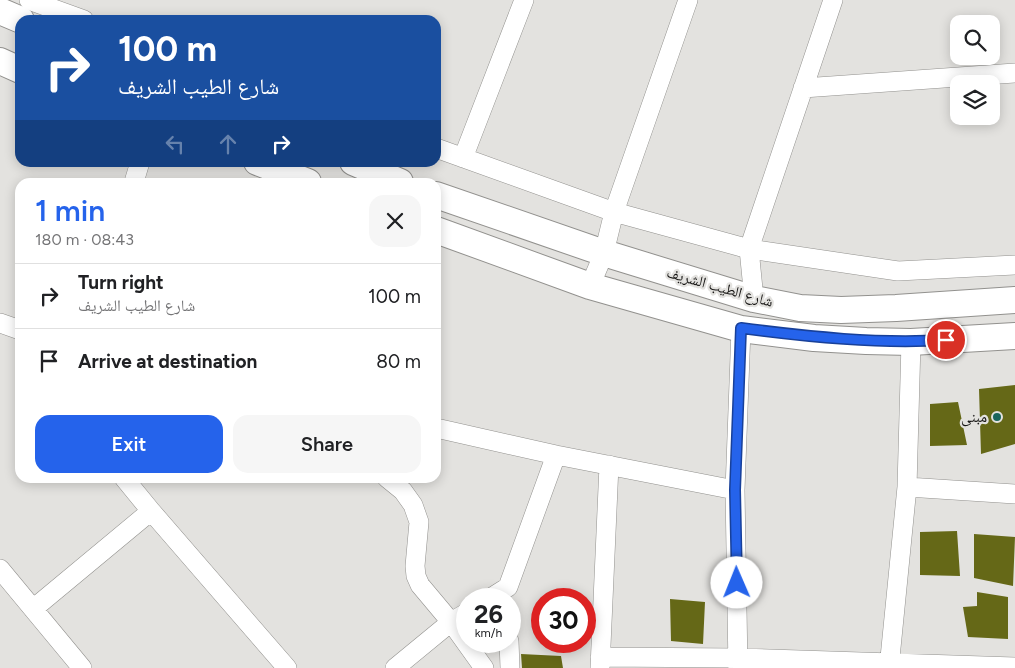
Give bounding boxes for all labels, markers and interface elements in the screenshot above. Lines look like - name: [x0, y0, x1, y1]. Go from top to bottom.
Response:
- map controls: [950, 15, 1000, 125]
- button: search: [950, 15, 1000, 65]
- text: 100 m: [118, 28, 217, 70]
- icon: right: [35, 35, 100, 100]
- text: شارع الطيب الشريف: [118, 73, 279, 100]
- button: layers: [950, 75, 1000, 125]
- icon: left: [161, 130, 189, 158]
- icon: ahead: [214, 130, 242, 158]
- icon: right: [267, 130, 295, 158]
- text: 1 min: [35, 192, 105, 229]
- button: close: [369, 195, 421, 247]
- text: 180 m · 08:43: [35, 230, 134, 249]
- street label: شارع الطيب الشريف: [664, 263, 775, 312]
- text: Turn right: [78, 271, 164, 294]
- icon: right: [35, 282, 63, 310]
- text: 100 m: [368, 285, 421, 308]
- text: شارع الطيب الشريف: [78, 296, 195, 315]
- pin: [925, 319, 967, 361]
- icon: arrive: [932, 326, 960, 354]
- icon: arrive: [35, 347, 63, 375]
- text: Arrive at destination: [78, 350, 257, 373]
- text: 80 m: [376, 350, 421, 373]
- place label: مبنى: [961, 408, 987, 427]
- marker: مبنى: [991, 411, 1003, 423]
- button: Exit: [35, 415, 223, 473]
- button: Share: [233, 415, 421, 473]
- position arrow: [710, 556, 762, 608]
- speed limit sign: 30: [531, 588, 596, 653]
- text: 26: [474, 599, 503, 629]
- text: km/h: [475, 626, 502, 640]

